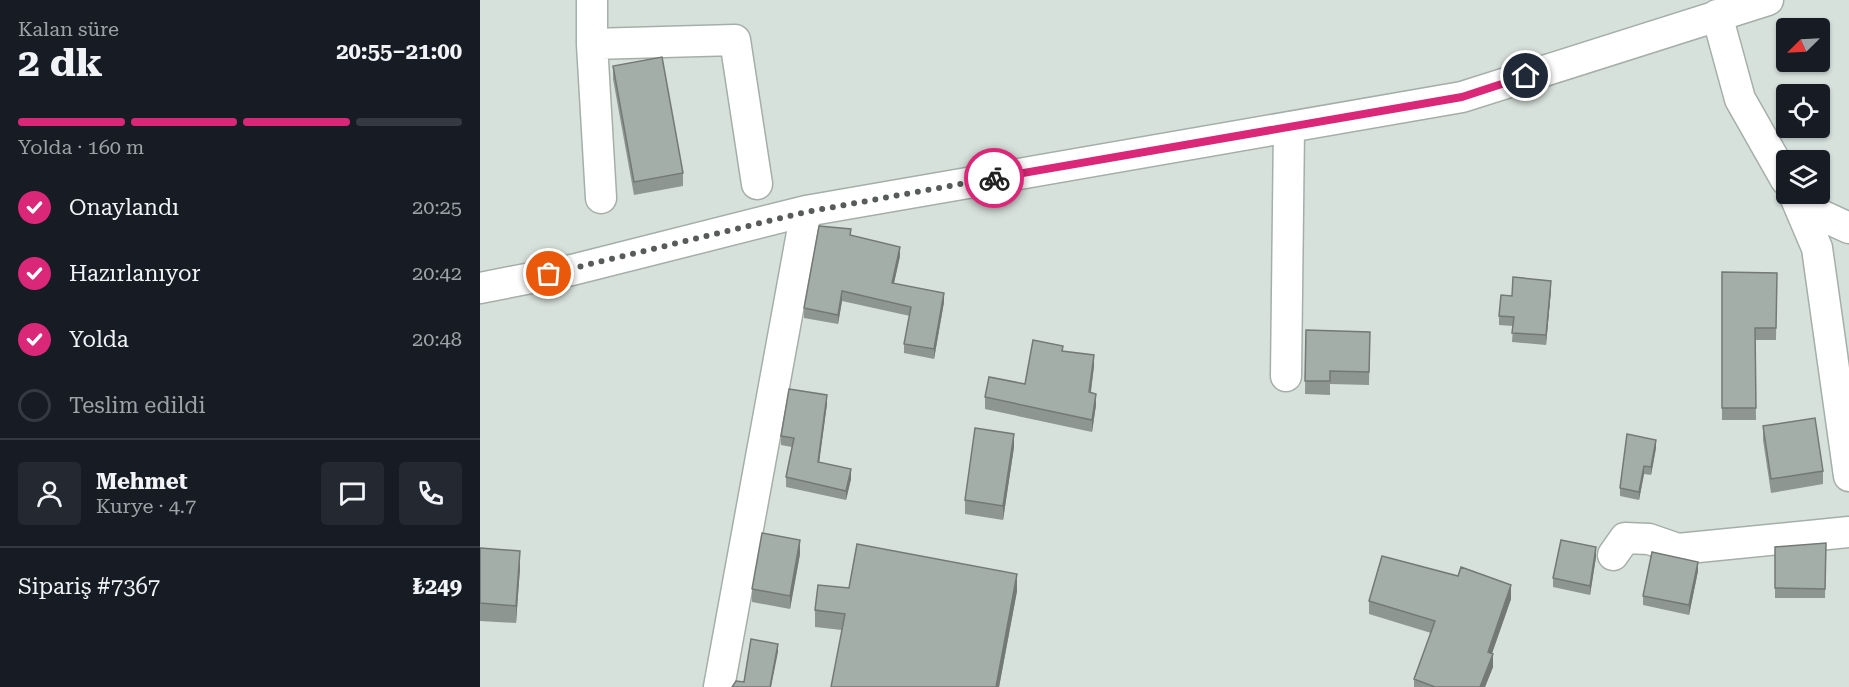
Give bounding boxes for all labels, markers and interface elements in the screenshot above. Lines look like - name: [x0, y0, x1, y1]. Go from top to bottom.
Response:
- text: Kalan süre: [18, 17, 119, 41]
- north arrow: [1776, 18, 1830, 72]
- map controls: [1776, 18, 1830, 204]
- text: 20:55–21:00: [336, 39, 462, 64]
- text: 2 dk: [18, 40, 103, 86]
- pin: [1500, 50, 1551, 101]
- icon: home: [1509, 59, 1542, 92]
- button: locate: [1776, 84, 1830, 138]
- text: Yolda · 160 m: [18, 135, 144, 159]
- courier: [964, 148, 1024, 208]
- button: layers: [1776, 150, 1830, 204]
- icon: bike: [978, 162, 1011, 195]
- icon: check: [18, 191, 51, 224]
- text: Onaylandı: [69, 195, 179, 220]
- text: 20:25: [412, 195, 462, 219]
- pin: [523, 248, 574, 299]
- icon: check: [18, 257, 51, 290]
- icon: bag: [532, 257, 565, 290]
- text: Hazırlanıyor: [69, 261, 200, 286]
- text: 20:42: [412, 261, 462, 285]
- icon: check: [18, 323, 51, 356]
- text: Yolda: [69, 327, 129, 352]
- text: 20:48: [412, 327, 462, 351]
- text: Teslim edildi: [69, 393, 206, 418]
- button: person: [18, 462, 81, 525]
- button: chat: [321, 462, 384, 525]
- button: phone: [399, 462, 462, 525]
- text: Mehmet: [96, 469, 188, 494]
- text: Kurye · 4.7: [96, 494, 196, 518]
- text: Sipariş #7367: [18, 574, 160, 599]
- text: ₺249: [413, 574, 462, 599]

